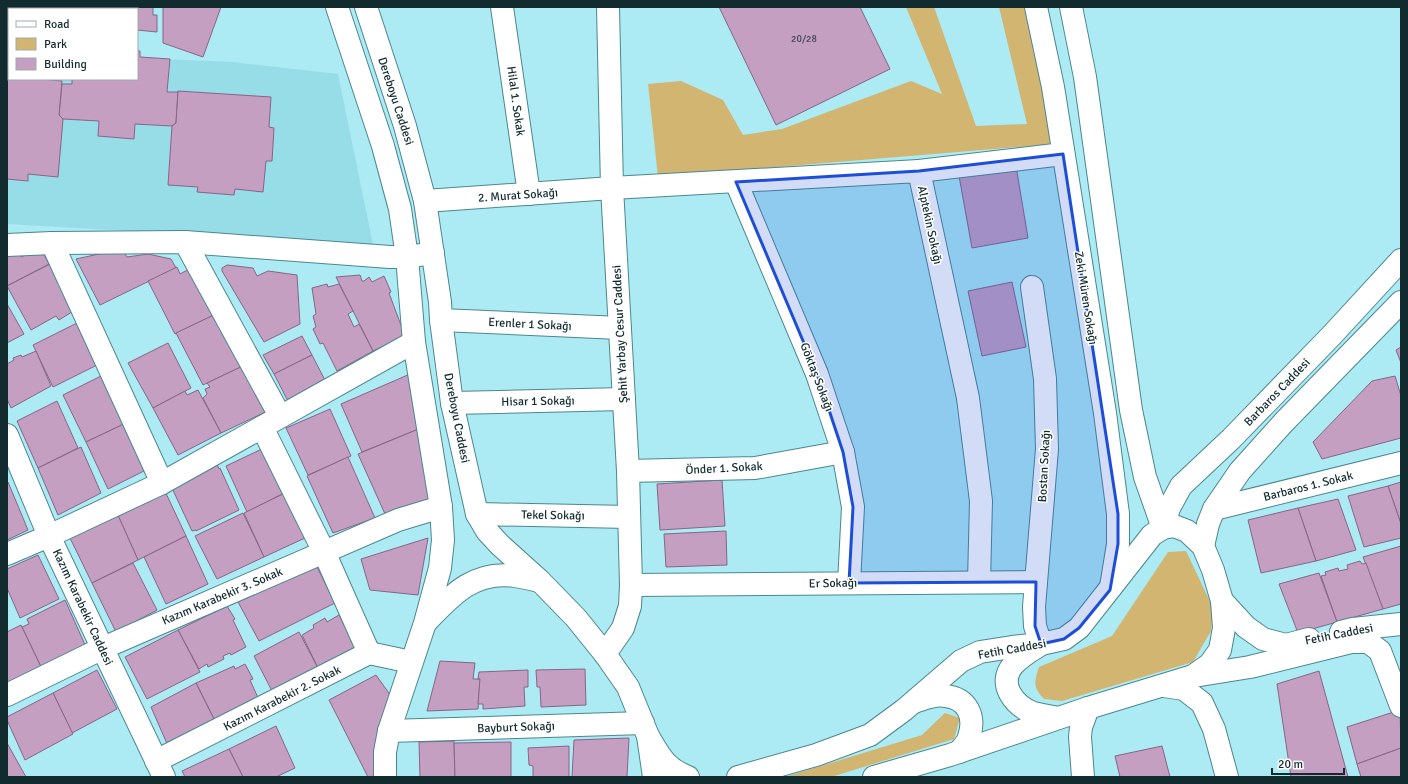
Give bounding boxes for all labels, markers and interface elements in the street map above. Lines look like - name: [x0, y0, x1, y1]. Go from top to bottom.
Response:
- legend: [8, 8, 138, 80]
- text: Road: [44, 17, 70, 32]
- house number: 20/28: [791, 33, 817, 45]
- text: Park: [44, 37, 67, 52]
- street label: Dereboyu Caddesi: [374, 55, 417, 147]
- text: Building: [44, 57, 87, 72]
- street label: Hilal 1. Sokak: [503, 65, 528, 137]
- street label: Alptekin Sokağı: [914, 184, 945, 266]
- street label: 2. Murat Sokağı: [478, 185, 559, 206]
- street label: Zeki Müren Sokağı: [1071, 250, 1100, 346]
- street label: Şehit Yarbay Cesur Caddesi: [609, 265, 632, 403]
- street label: Erenler 1 Sokağı: [488, 315, 572, 334]
- street label: Göktaş Sokağı: [797, 341, 837, 414]
- street label: Barbaros Caddesi: [1241, 355, 1314, 430]
- street label: Dereboyu Caddesi: [440, 372, 473, 465]
- street label: Hisar 1 Sokağı: [501, 393, 575, 410]
- street label: Bostan Sokağı: [1035, 429, 1054, 503]
- street label: Önder 1. Sokak: [685, 459, 763, 478]
- street label: Barbaros 1. Sokak: [1262, 468, 1354, 505]
- street label: Tekel Sokağı: [521, 507, 585, 524]
- street label: Kazım Karabekir Caddesi: [49, 547, 116, 668]
- street label: Kazım Karabekir 3. Sokak: [160, 564, 285, 629]
- street label: Er Sokağı: [809, 576, 857, 591]
- street label: Fetih Caddesi: [1304, 621, 1374, 648]
- street label: Fetih Caddesi: [977, 636, 1047, 663]
- street label: Kazım Karabekir 2. Sokak: [221, 662, 343, 735]
- street label: Bayburt Sokağı: [477, 719, 555, 736]
- scale bar: [1272, 750, 1344, 776]
- text: 20 m: [1278, 757, 1303, 772]

